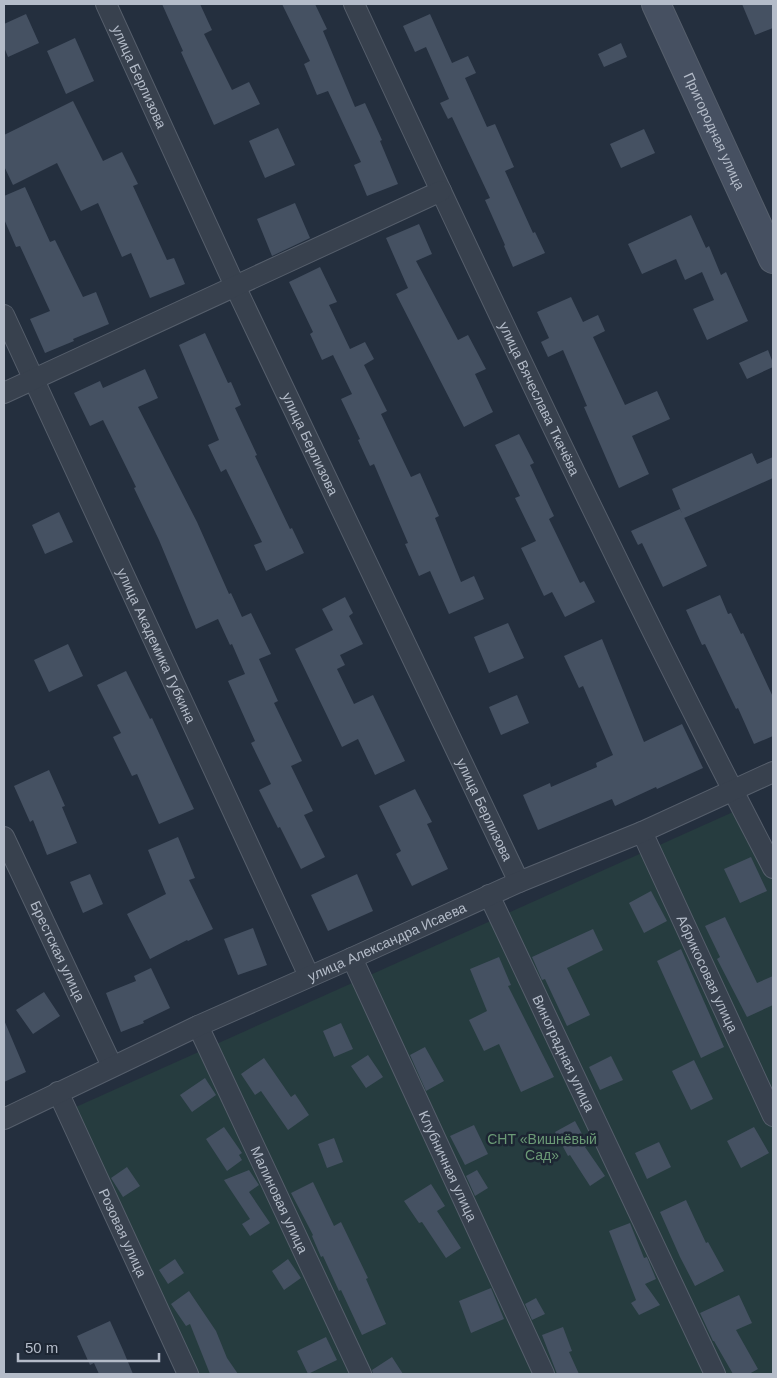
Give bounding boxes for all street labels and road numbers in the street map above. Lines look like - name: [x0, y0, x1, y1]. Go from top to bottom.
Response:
- street label: улица Берлизова: [109, 23, 170, 131]
- street label: Пригородная улица: [681, 70, 748, 193]
- street label: улица Вячеслава Ткачёва: [496, 319, 583, 478]
- street label: улица Берлизова: [279, 390, 342, 498]
- street label: улица Академика Губкина: [114, 565, 199, 726]
- street label: улица Берлизова: [453, 756, 516, 864]
- street label: Брестская улица: [27, 898, 88, 1004]
- street label: улица Александра Исаева: [305, 899, 469, 984]
- street label: Абрикосовая улица: [673, 913, 741, 1035]
- street label: Виноградная улица: [529, 992, 598, 1114]
- street label: Клубничная улица: [416, 1108, 480, 1224]
- street label: Малиновая улица: [248, 1144, 311, 1256]
- street label: Розовая улица: [96, 1186, 150, 1280]

